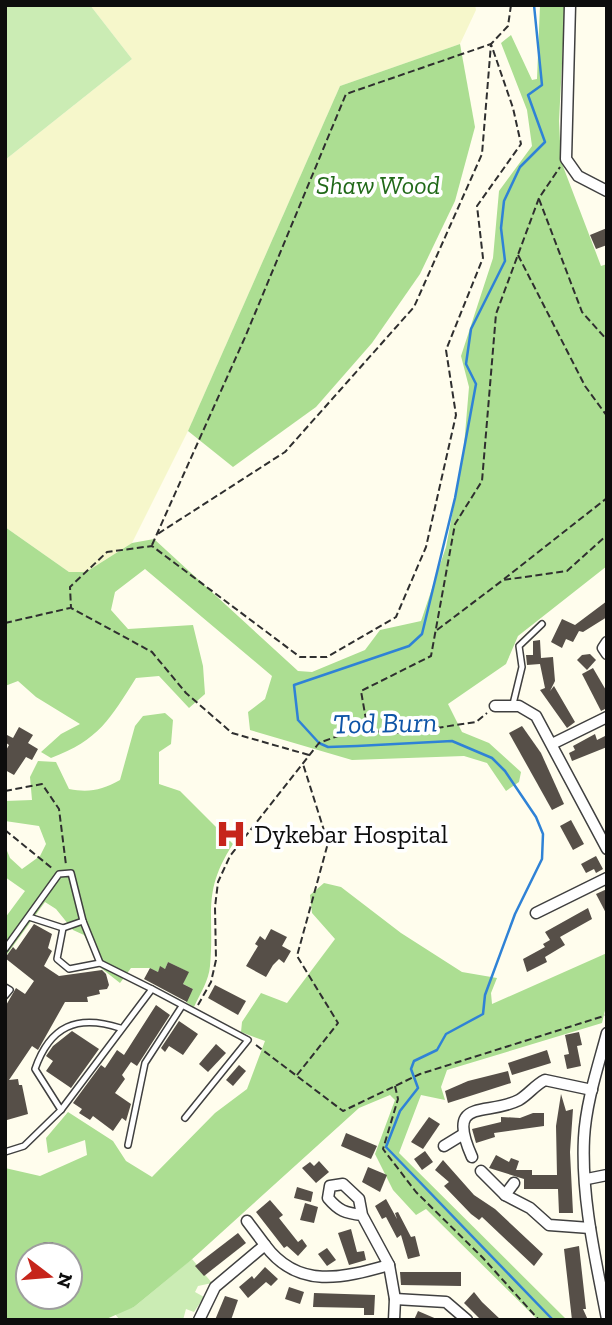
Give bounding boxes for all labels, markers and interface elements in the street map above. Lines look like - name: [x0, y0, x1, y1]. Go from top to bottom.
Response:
- park label: Shaw Wood: [316, 169, 440, 201]
- water label: Tod Burn: [332, 706, 438, 740]
- hospital icon: Dykebar Hospital: [214, 817, 248, 851]
- place label: Dykebar Hospital: [254, 818, 448, 850]
- north arrow: [14, 1241, 84, 1311]
- text: N: [52, 1270, 78, 1291]

